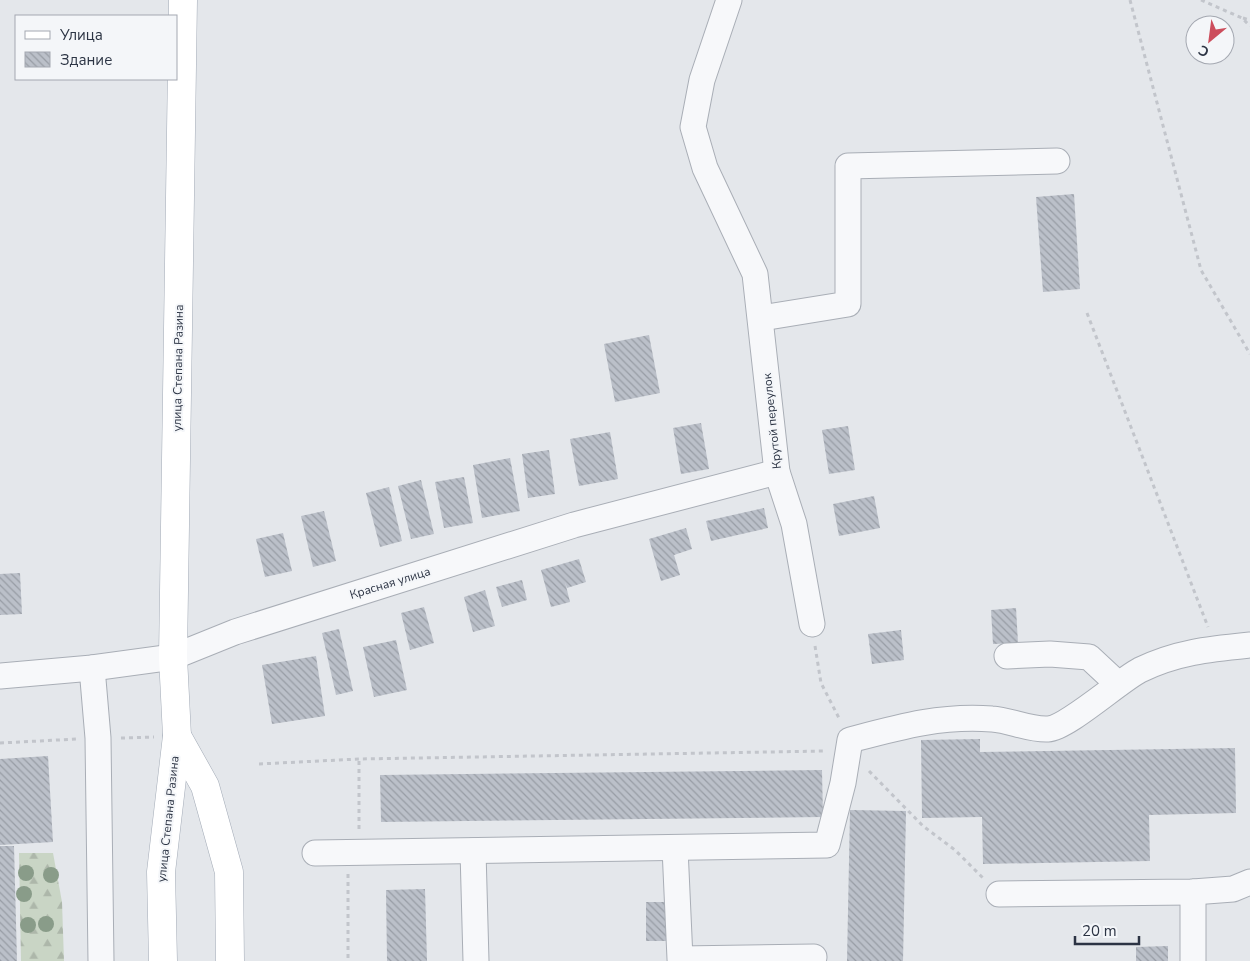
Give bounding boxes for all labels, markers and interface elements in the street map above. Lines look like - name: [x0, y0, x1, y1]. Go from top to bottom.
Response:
- legend: [15, 15, 178, 80]
- north arrow: [1185, 15, 1235, 65]
- text: Улица: [59, 25, 103, 45]
- text: С: [1195, 40, 1213, 62]
- text: Здание: [60, 50, 112, 70]
- street label: улица Степана Разина: [169, 304, 187, 432]
- street label: Крутой переулок: [759, 372, 785, 470]
- street label: Красная улица: [348, 563, 432, 603]
- street label: улица Степана Разина: [153, 755, 183, 883]
- scale bar: [1075, 914, 1139, 946]
- text: 20 m: [1082, 921, 1117, 941]

